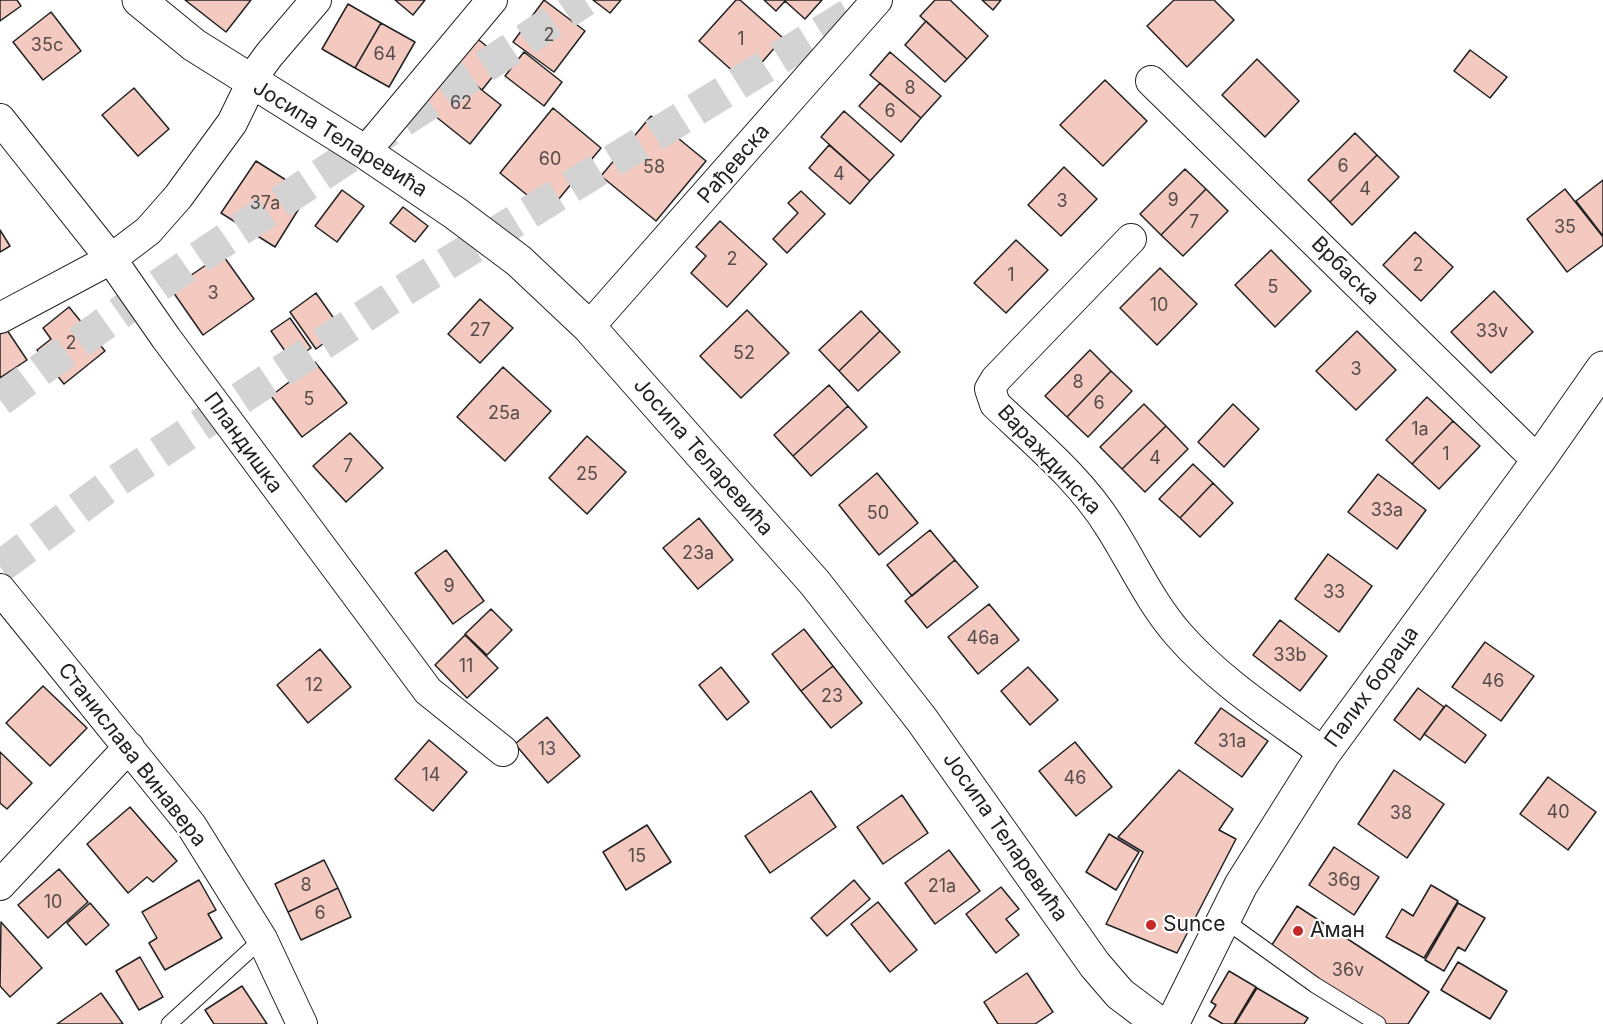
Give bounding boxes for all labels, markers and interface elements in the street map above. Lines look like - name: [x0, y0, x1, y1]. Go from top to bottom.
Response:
- house number: 2: [544, 25, 554, 47]
- house number: 1: [737, 29, 745, 51]
- house number: 35c: [31, 35, 63, 57]
- house number: 64: [374, 44, 396, 66]
- street label: Јосипа Теларевића: [248, 75, 432, 203]
- house number: 8: [904, 78, 916, 100]
- house number: 62: [450, 93, 472, 115]
- house number: 6: [884, 101, 896, 123]
- street label: Рађевска: [693, 119, 775, 209]
- house number: 60: [539, 149, 561, 171]
- house number: 6: [1337, 156, 1349, 178]
- house number: 58: [643, 157, 665, 179]
- house number: 4: [833, 164, 845, 186]
- house number: 4: [1359, 179, 1371, 201]
- house number: 9: [1167, 190, 1179, 212]
- house number: 3: [1056, 191, 1068, 213]
- house number: 37a: [250, 193, 280, 215]
- house number: 7: [1189, 212, 1199, 234]
- house number: 35: [1554, 217, 1576, 239]
- street label: Врбаска: [1306, 232, 1384, 310]
- house number: 2: [727, 249, 737, 271]
- house number: 2: [1413, 255, 1423, 277]
- house number: 1: [1007, 265, 1015, 287]
- house number: 5: [1268, 277, 1278, 299]
- house number: 3: [207, 283, 219, 305]
- house number: 10: [1150, 295, 1168, 317]
- house number: 27: [469, 320, 491, 342]
- house number: 33v: [1476, 321, 1508, 343]
- house number: 2: [66, 333, 76, 355]
- house number: 52: [733, 343, 755, 365]
- house number: 3: [1350, 359, 1362, 381]
- house number: 8: [1072, 372, 1084, 394]
- street label: Јосипа Теларевића: [628, 373, 778, 541]
- street label: Пландишка: [198, 388, 288, 498]
- house number: 5: [304, 389, 314, 411]
- house number: 6: [1093, 393, 1105, 415]
- street label: Вараждинска: [992, 400, 1106, 520]
- house number: 25a: [488, 403, 520, 425]
- house number: 1a: [1411, 419, 1429, 441]
- house number: 1: [1442, 444, 1450, 466]
- house number: 4: [1149, 448, 1161, 470]
- house number: 7: [343, 456, 353, 478]
- house number: 25: [576, 464, 598, 486]
- house number: 33a: [1371, 500, 1403, 522]
- house number: 50: [867, 503, 889, 525]
- house number: 23a: [682, 543, 714, 565]
- house number: 9: [443, 576, 455, 598]
- house number: 33: [1323, 582, 1345, 604]
- street label: Палих бораца: [1320, 622, 1424, 752]
- house number: 46a: [967, 628, 999, 650]
- house number: 33b: [1273, 645, 1307, 667]
- house number: 11: [459, 656, 473, 678]
- street label: Станислава Винавера: [52, 658, 212, 852]
- house number: 46: [1482, 671, 1504, 693]
- house number: 12: [305, 675, 323, 697]
- house number: 23: [821, 686, 843, 708]
- house number: 31a: [1218, 731, 1246, 753]
- house number: 13: [538, 739, 556, 761]
- street label: Јосипа Теларевића: [937, 748, 1073, 926]
- house number: 14: [422, 765, 440, 787]
- house number: 46: [1064, 768, 1086, 790]
- house number: 40: [1547, 802, 1569, 824]
- house number: 38: [1390, 803, 1412, 825]
- house number: 15: [628, 846, 646, 868]
- house number: 36g: [1327, 870, 1361, 892]
- house number: 8: [300, 875, 312, 897]
- house number: 21a: [928, 876, 956, 898]
- house number: 10: [44, 892, 62, 914]
- house number: 6: [314, 903, 326, 925]
- place label: Sunce: [1163, 912, 1226, 938]
- marker: Sunce: [1144, 918, 1158, 932]
- place label: Аман: [1310, 918, 1365, 944]
- marker: Аман: [1291, 924, 1305, 938]
- house number: 36v: [1332, 960, 1364, 982]

